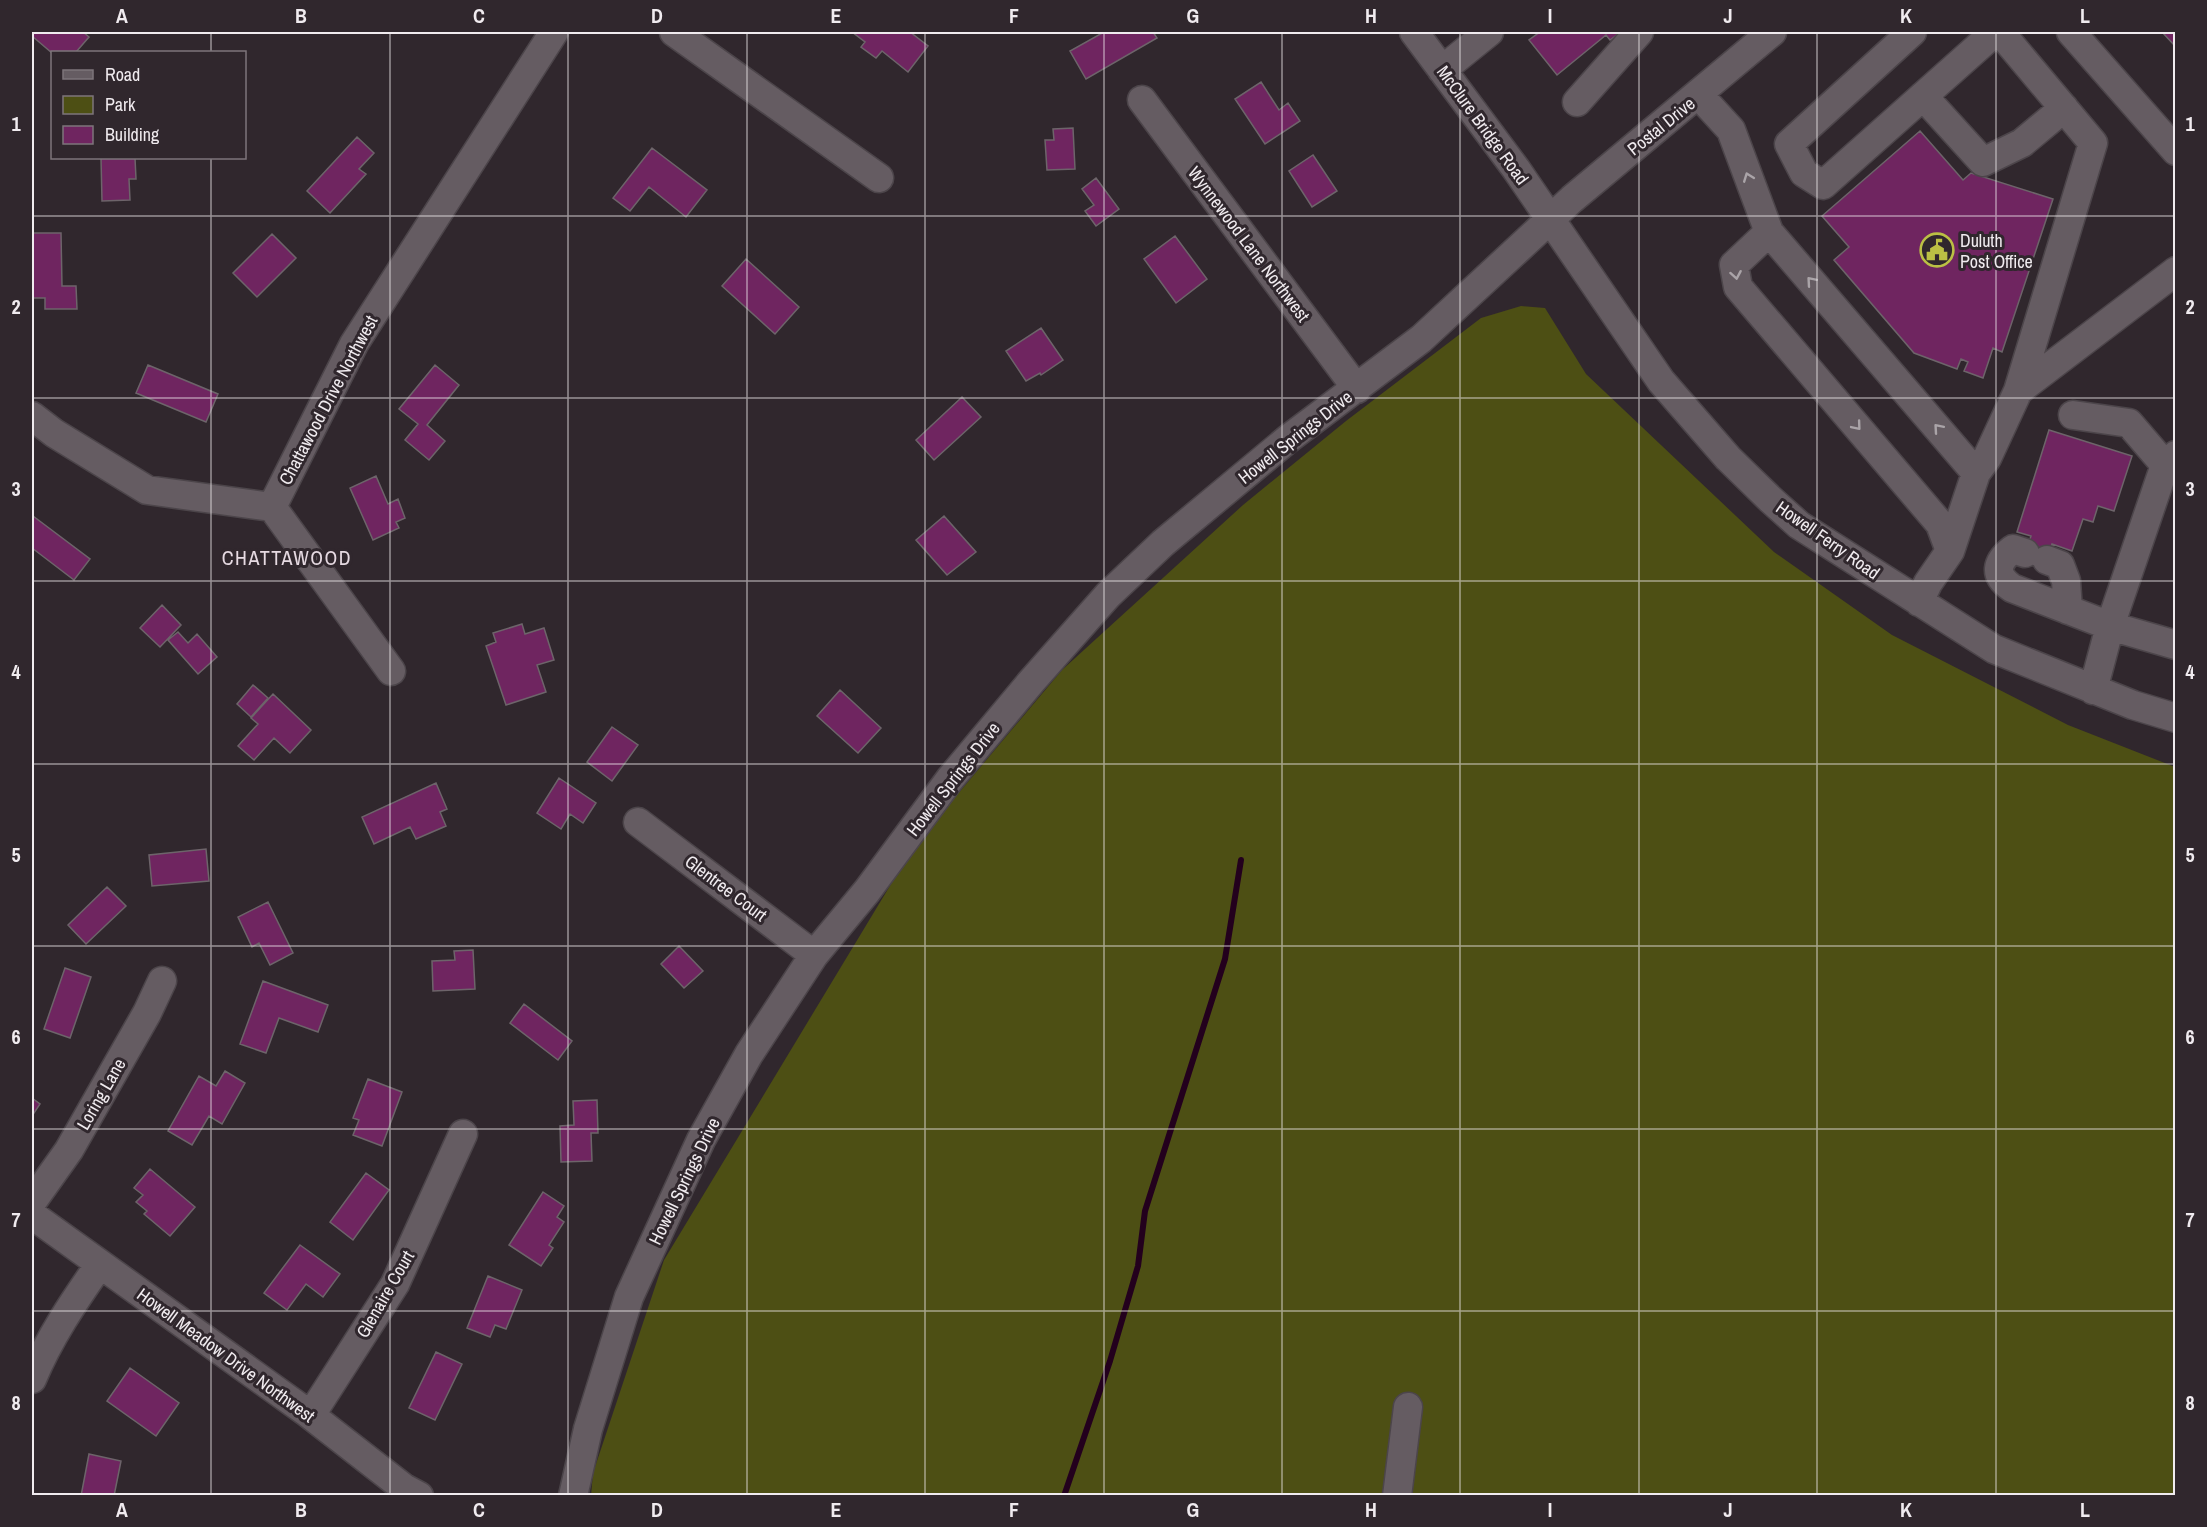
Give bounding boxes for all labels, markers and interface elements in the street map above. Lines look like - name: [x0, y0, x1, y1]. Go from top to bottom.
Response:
- text: A: [116, 2, 128, 29]
- text: B: [295, 2, 307, 29]
- text: C: [473, 2, 485, 29]
- text: D: [651, 2, 663, 29]
- text: E: [831, 2, 842, 29]
- text: F: [1009, 2, 1019, 29]
- text: G: [1187, 2, 1199, 29]
- text: H: [1365, 2, 1377, 29]
- text: I: [1548, 2, 1552, 29]
- text: J: [1723, 2, 1733, 29]
- text: K: [1900, 2, 1912, 29]
- text: L: [2080, 2, 2090, 29]
- legend: [51, 51, 246, 159]
- street label: McClure Bridge Road: [1431, 60, 1535, 190]
- text: Road: [105, 62, 140, 87]
- street label: Postal Drive: [1622, 91, 1700, 161]
- text: Park: [105, 92, 136, 117]
- text: 1: [11, 110, 21, 137]
- text: 1: [2185, 110, 2195, 137]
- text: Building: [105, 122, 160, 147]
- street label: Wynnewood Lane Northwest: [1182, 161, 1316, 327]
- one-way arrow: [1743, 172, 1756, 183]
- place label: Duluth Post Office: [1960, 228, 2033, 274]
- public building icon: Duluth Post Office: [1919, 232, 1955, 268]
- one-way arrow: [1729, 270, 1742, 280]
- one-way arrow: [1807, 277, 1818, 288]
- text: 2: [11, 293, 21, 320]
- text: 2: [2185, 293, 2195, 320]
- street label: Chattawood Drive Northwest: [273, 311, 383, 489]
- street label: Howell Springs Drive: [1233, 384, 1357, 490]
- one-way arrow: [1849, 419, 1860, 430]
- one-way arrow: [1934, 424, 1945, 435]
- text: 3: [11, 475, 21, 502]
- text: 3: [2185, 475, 2195, 502]
- street label: Howell Ferry Road: [1771, 495, 1885, 585]
- district label: CHATTAWOOD: [222, 544, 352, 571]
- text: 4: [11, 658, 21, 685]
- text: 4: [2185, 658, 2195, 685]
- street label: Howell Springs Drive: [900, 717, 1006, 841]
- text: 5: [11, 841, 21, 868]
- text: 5: [2185, 841, 2195, 868]
- street label: Glentree Court: [680, 849, 772, 927]
- text: 6: [11, 1023, 21, 1050]
- text: 6: [2185, 1023, 2195, 1050]
- street label: Loring Lane: [70, 1054, 132, 1134]
- street label: Howell Springs Drive: [642, 1113, 726, 1249]
- text: 7: [11, 1206, 21, 1233]
- text: 7: [2185, 1206, 2195, 1233]
- street label: Glenaire Court: [350, 1246, 420, 1342]
- street label: Howell Meadow Drive Northwest: [132, 1282, 320, 1428]
- text: 8: [11, 1389, 21, 1416]
- text: 8: [2185, 1389, 2195, 1416]
- text: A: [116, 1496, 128, 1523]
- text: B: [295, 1496, 307, 1523]
- text: C: [473, 1496, 485, 1523]
- text: D: [651, 1496, 663, 1523]
- text: E: [831, 1496, 842, 1523]
- text: F: [1009, 1496, 1019, 1523]
- text: G: [1187, 1496, 1199, 1523]
- text: H: [1365, 1496, 1377, 1523]
- text: I: [1548, 1496, 1552, 1523]
- text: J: [1723, 1496, 1733, 1523]
- text: K: [1900, 1496, 1912, 1523]
- text: L: [2080, 1496, 2090, 1523]

